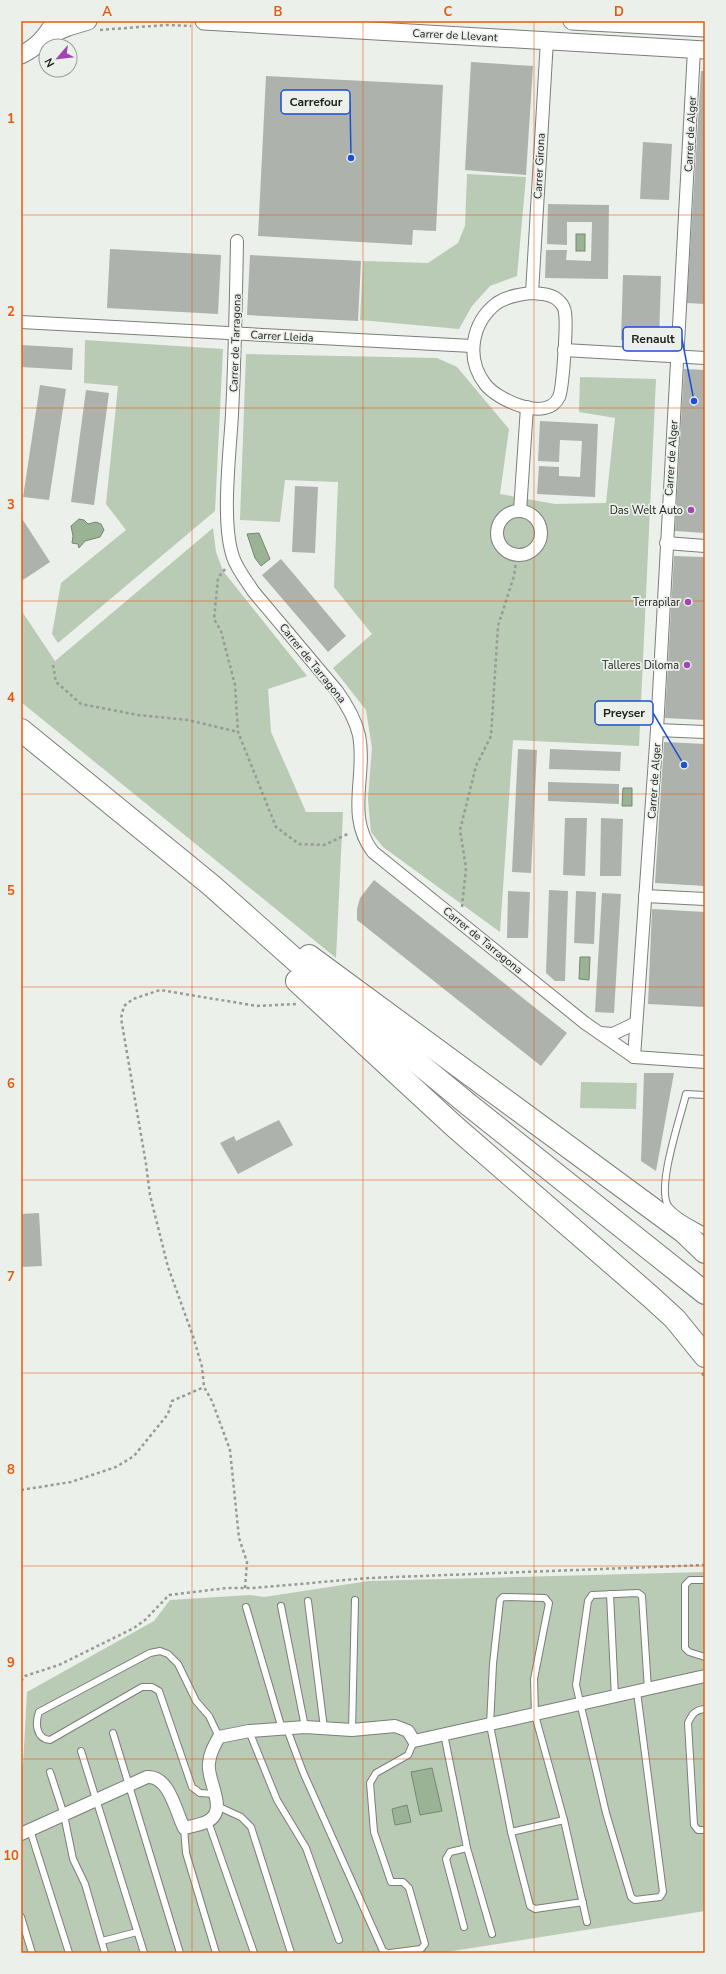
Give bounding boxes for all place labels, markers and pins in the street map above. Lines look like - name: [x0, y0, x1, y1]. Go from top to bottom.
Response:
- callout: Carrefour: [281, 90, 350, 114]
- callout: Renault: [623, 327, 682, 351]
- place label: Das Welt Auto: [610, 503, 683, 518]
- marker: Das Welt Auto: [686, 505, 696, 515]
- place label: Terrapilar: [633, 595, 680, 610]
- marker: Terrapilar: [683, 597, 693, 607]
- place label: Talleres Diloma: [602, 658, 679, 673]
- marker: Talleres Diloma: [682, 660, 692, 670]
- callout: Preyser: [595, 701, 653, 725]

